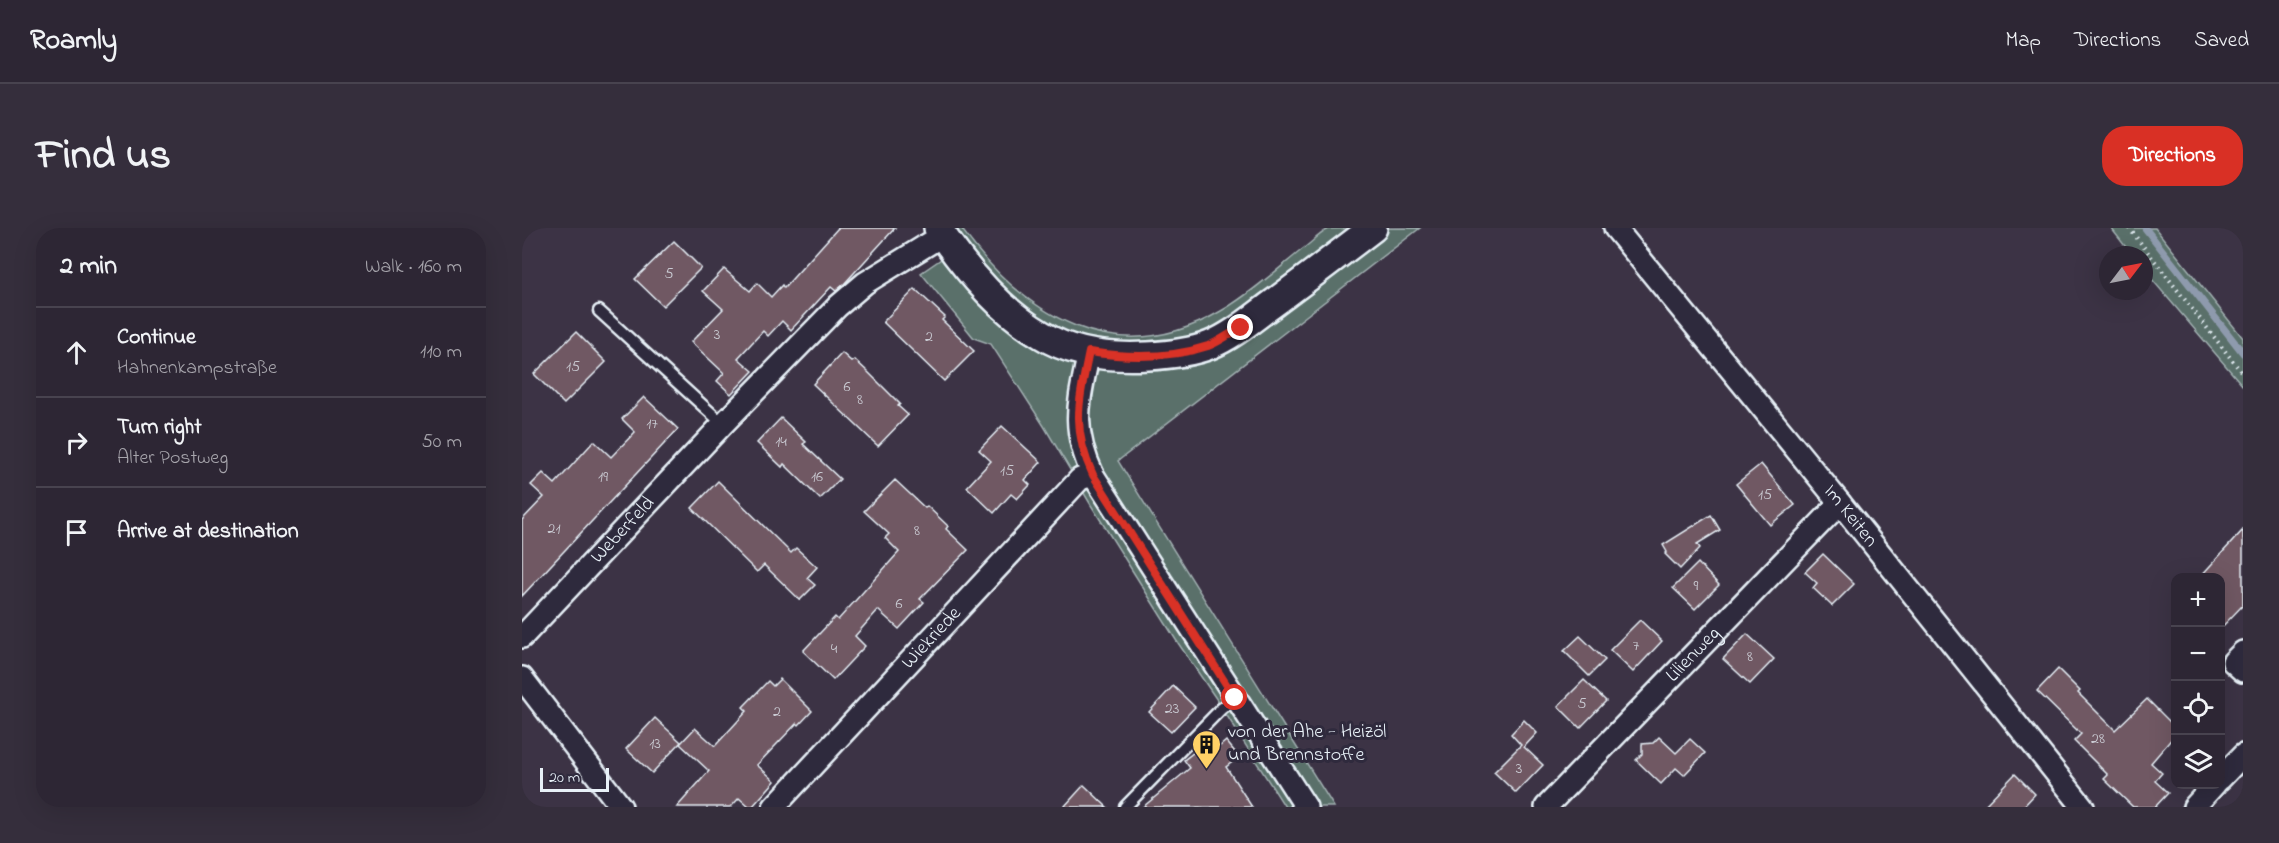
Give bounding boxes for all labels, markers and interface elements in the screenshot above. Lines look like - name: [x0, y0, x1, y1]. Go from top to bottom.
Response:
- text: Roamly: [30, 21, 117, 62]
- text: Map: [2005, 26, 2041, 56]
- text: Directions: [2074, 26, 2161, 56]
- text: Saved: [2194, 26, 2249, 56]
- text: Find us: [36, 126, 171, 187]
- button: Directions: [2102, 126, 2243, 186]
- north arrow: [2099, 246, 2153, 300]
- text: 2 min: [60, 248, 117, 286]
- text: Walk · 160 m: [365, 253, 462, 282]
- house number: 5: [664, 262, 674, 286]
- route end: [1227, 314, 1253, 340]
- text: Continue: [117, 322, 196, 354]
- house number: 3: [714, 323, 720, 347]
- house number: 2: [925, 325, 933, 349]
- icon: ahead: [60, 336, 93, 369]
- text: 110 m: [420, 338, 462, 367]
- text: Hahnenkampstraße: [117, 354, 277, 383]
- house number: 15: [566, 355, 580, 379]
- house number: 6: [843, 375, 851, 399]
- house number: 8: [857, 388, 863, 412]
- text: Turn right: [117, 412, 202, 444]
- house number: 17: [646, 412, 658, 436]
- icon: right: [60, 426, 93, 459]
- text: 50 m: [421, 428, 462, 457]
- house number: 14: [775, 430, 787, 454]
- text: Alter Postweg: [117, 444, 228, 473]
- house number: 15: [1000, 459, 1014, 483]
- house number: 19: [598, 465, 608, 489]
- house number: 16: [811, 465, 823, 489]
- street label: Im Keiten: [1816, 478, 1885, 554]
- house number: 15: [1758, 483, 1772, 507]
- street label: Weberfeld: [584, 490, 662, 570]
- icon: arrive: [60, 516, 93, 549]
- text: Arrive at destination: [117, 516, 299, 548]
- house number: 21: [547, 517, 561, 541]
- house number: 8: [914, 519, 920, 543]
- map controls: [2171, 573, 2225, 789]
- button: +: [2171, 573, 2225, 627]
- house number: 9: [1694, 574, 1699, 598]
- house number: 6: [895, 592, 903, 616]
- street label: Wiekriede: [895, 600, 968, 676]
- street label: Lilienweg: [1659, 620, 1728, 689]
- button: −: [2171, 627, 2225, 681]
- house number: 7: [1633, 634, 1640, 658]
- house number: 4: [831, 637, 838, 661]
- house number: 8: [1747, 645, 1753, 669]
- button: locate: [2171, 681, 2225, 735]
- route start: [1221, 684, 1247, 710]
- house number: 5: [1577, 692, 1587, 716]
- house number: 23: [1165, 697, 1179, 721]
- house number: 2: [773, 700, 781, 724]
- place label: von der Ahe - Heizöl und Brennstoffe: [1228, 718, 1386, 770]
- house number: 28: [2091, 727, 2105, 751]
- building icon: von der Ahe - Heizöl und Brennstoffe: [1191, 728, 1223, 770]
- house number: 13: [649, 732, 661, 756]
- button: layers: [2171, 735, 2225, 789]
- house number: 3: [1516, 757, 1522, 781]
- scale bar: [540, 765, 609, 792]
- text: 20 m: [549, 766, 580, 790]

